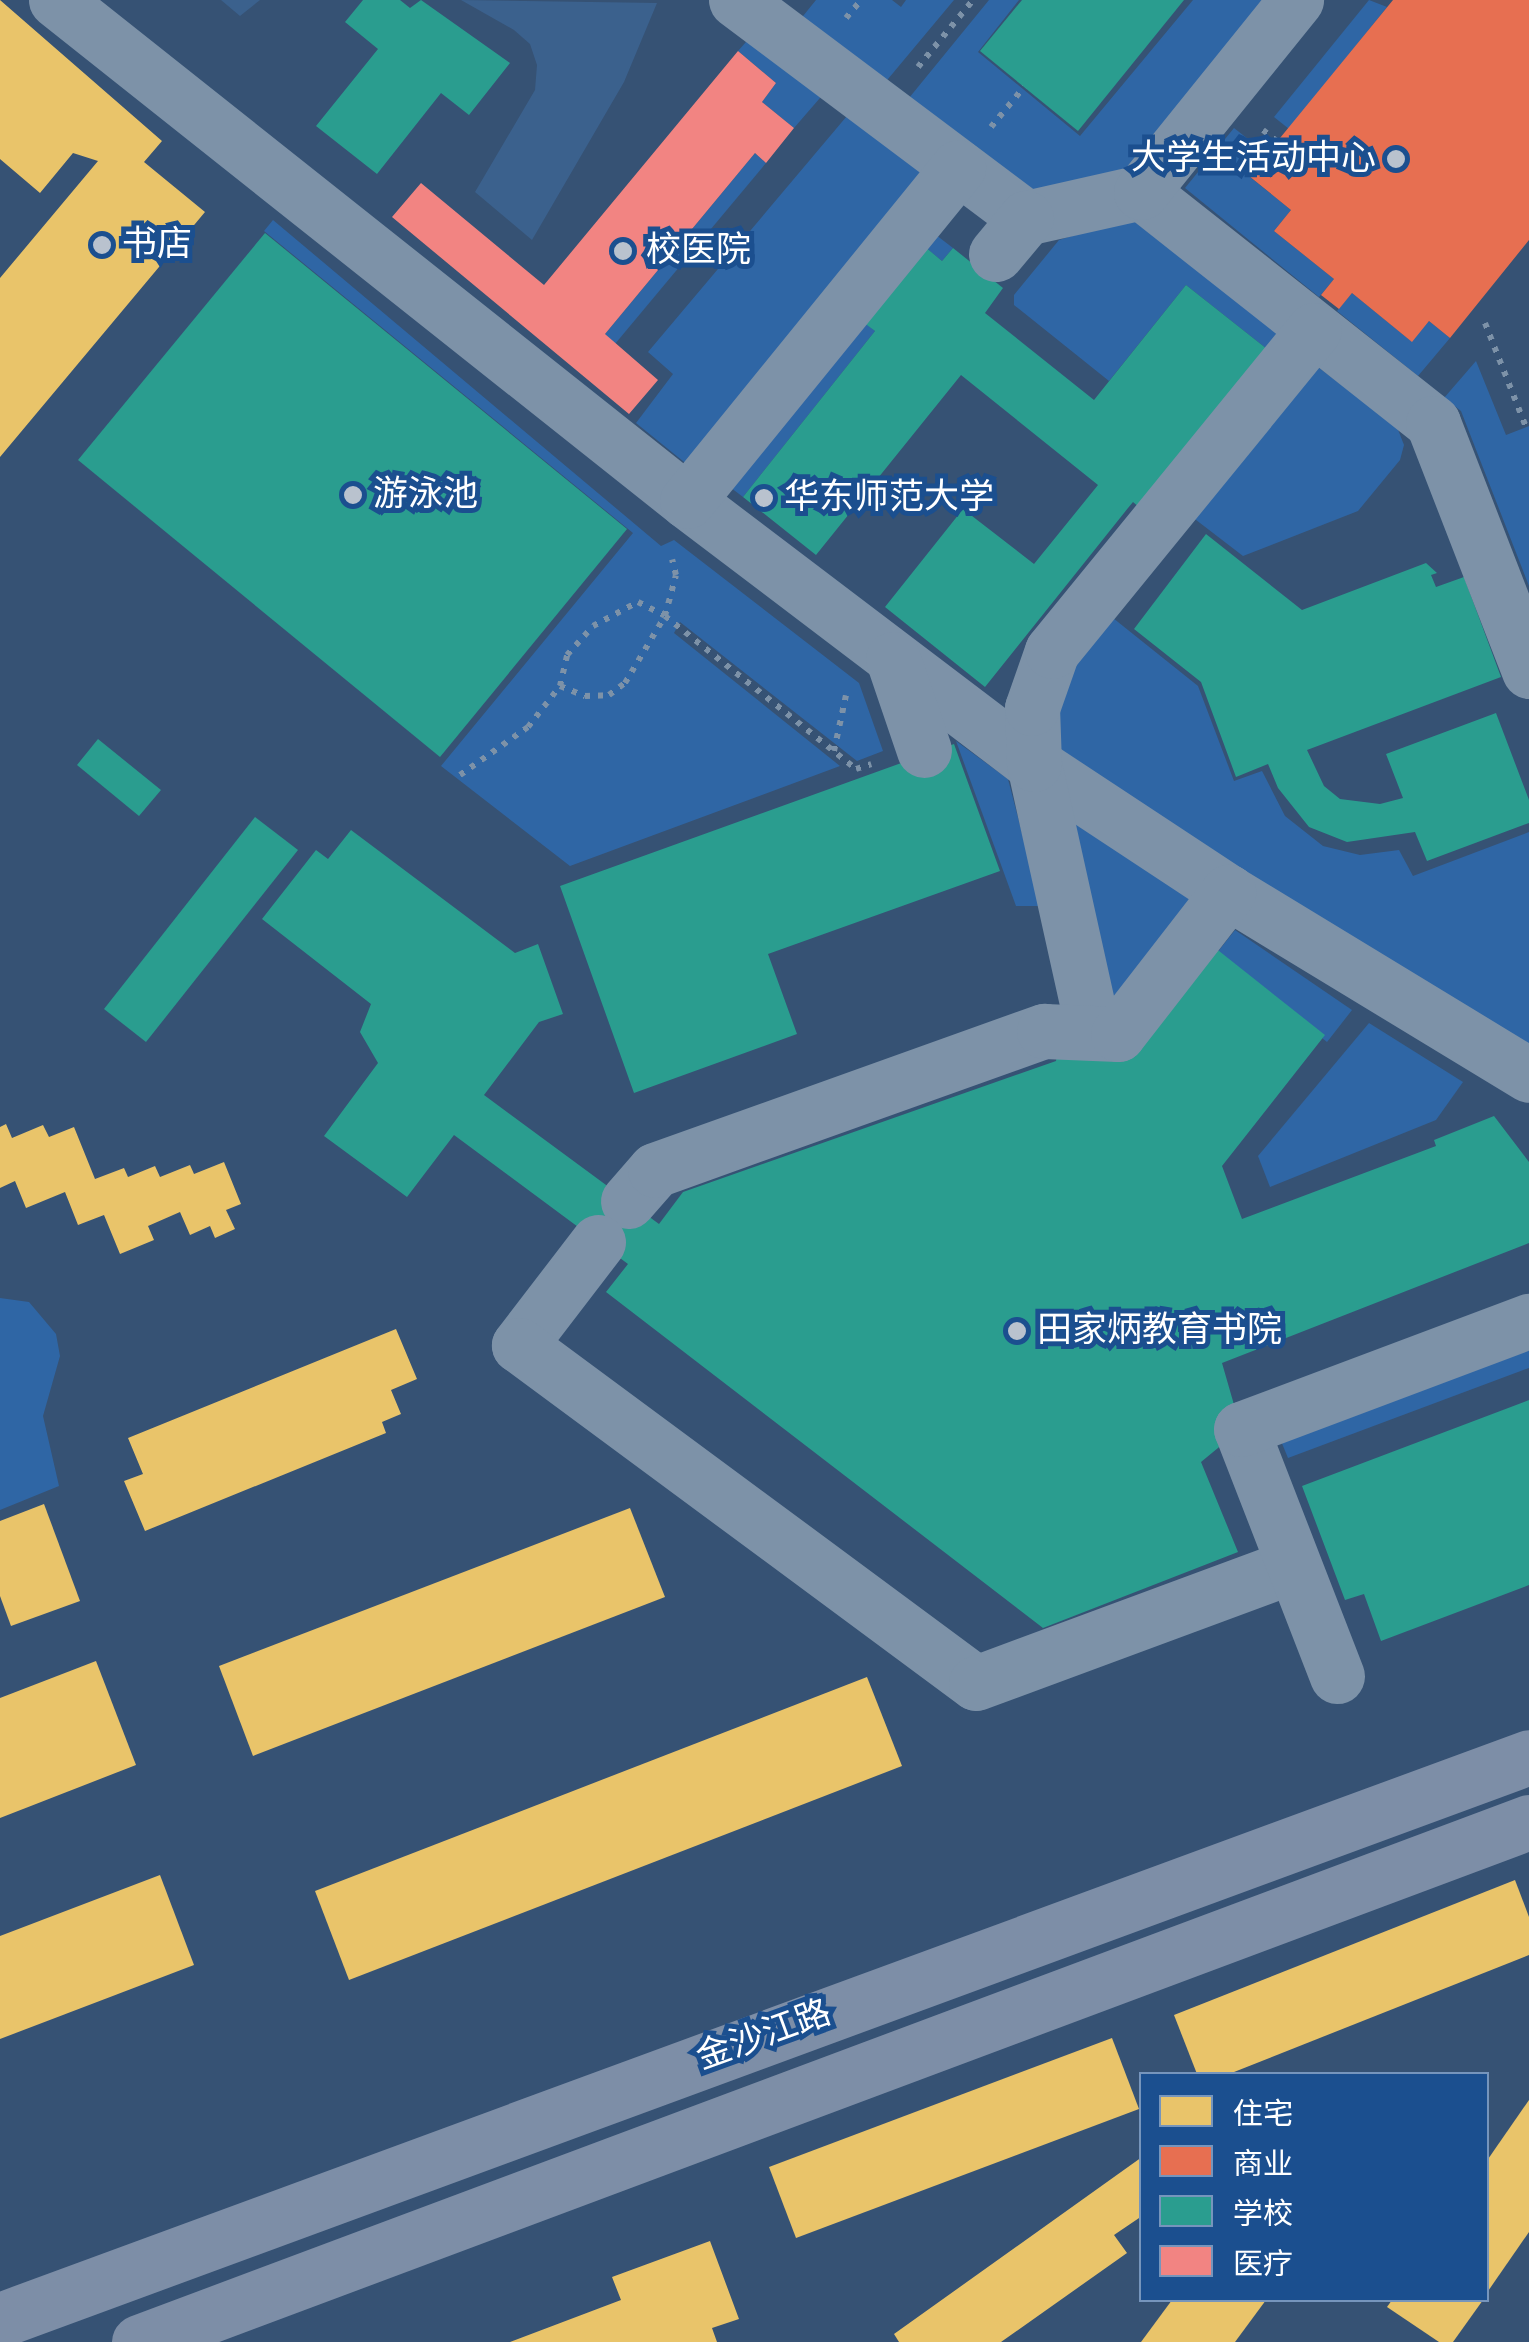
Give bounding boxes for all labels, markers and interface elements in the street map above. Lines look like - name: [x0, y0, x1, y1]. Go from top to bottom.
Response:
- place label: 大学生活动中心: [1131, 138, 1376, 180]
- marker: 大学生活动中心: [1385, 148, 1407, 170]
- place label: 书店: [122, 224, 192, 266]
- place label: 校医院: [646, 230, 751, 272]
- marker: 书店: [91, 234, 113, 256]
- marker: 校医院: [610, 238, 636, 264]
- place label: 游泳池: [373, 474, 478, 516]
- place label: 华东师范大学: [784, 477, 994, 519]
- marker: 游泳池: [342, 484, 364, 506]
- marker: 华东师范大学: [753, 487, 775, 509]
- place label: 田家炳教育书院: [1037, 1310, 1282, 1352]
- marker: 田家炳教育书院: [1006, 1320, 1028, 1342]
- street label: 金沙江路: [691, 1992, 837, 2080]
- legend: [1139, 2072, 1489, 2302]
- text: 住宅: [1233, 2100, 1293, 2130]
- text: 商业: [1233, 2150, 1293, 2180]
- text: 学校: [1233, 2200, 1293, 2230]
- text: 医疗: [1233, 2250, 1293, 2280]

